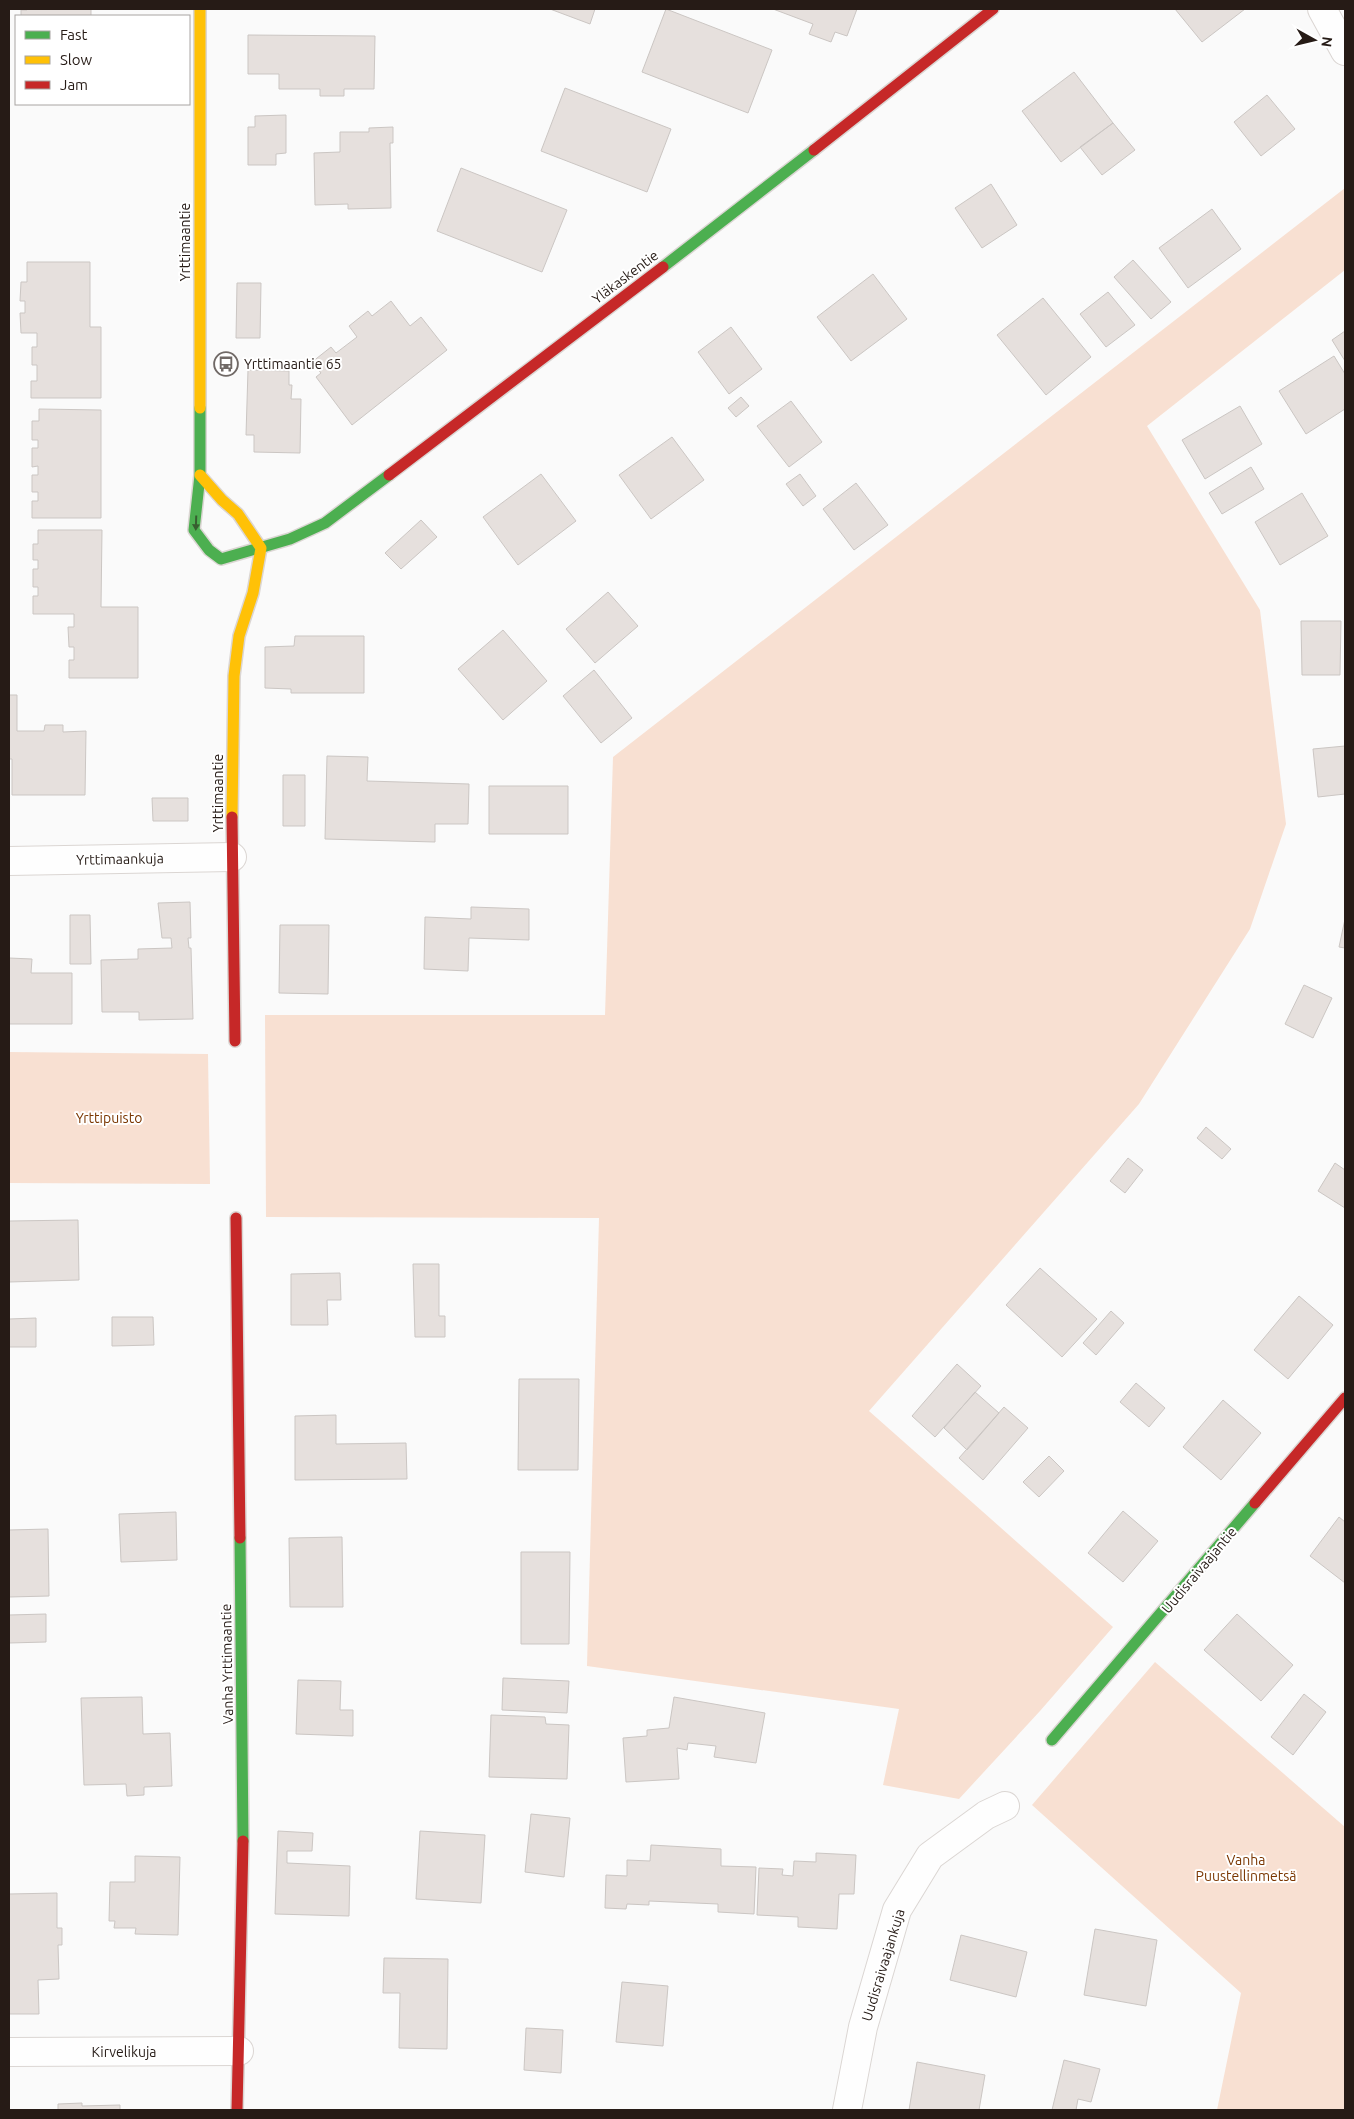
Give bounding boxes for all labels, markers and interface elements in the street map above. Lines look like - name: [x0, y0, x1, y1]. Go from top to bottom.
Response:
- legend: [15, 15, 190, 105]
- north arrow: [1289, 15, 1339, 65]
- text: Fast: [60, 26, 88, 43]
- text: N: [1318, 36, 1336, 48]
- text: Slow: [60, 51, 93, 68]
- text: Jam: [60, 76, 88, 93]
- street label: Yrttimaantie: [177, 203, 193, 281]
- street label: Yläkaskentie: [589, 247, 661, 307]
- bus stop icon: Yrttimaantie 65: [213, 351, 239, 377]
- place label: Yrttimaantie 65: [244, 356, 342, 372]
- one-way arrow: [191, 515, 199, 531]
- street label: Yrttimaantie: [210, 754, 226, 832]
- street label: Yrttimaankuja: [76, 850, 164, 868]
- park label: Yrttipuisto: [76, 1110, 142, 1126]
- street label: Uudisraivaajantie: [1158, 1524, 1240, 1616]
- street label: Vanha Yrttimaantie: [218, 1603, 236, 1725]
- park label: Vanha Puustellinmetsä: [1196, 1852, 1296, 1884]
- street label: Uudisraivaajankuja: [858, 1907, 908, 2023]
- street label: Kirvelikuja: [91, 2044, 157, 2060]

